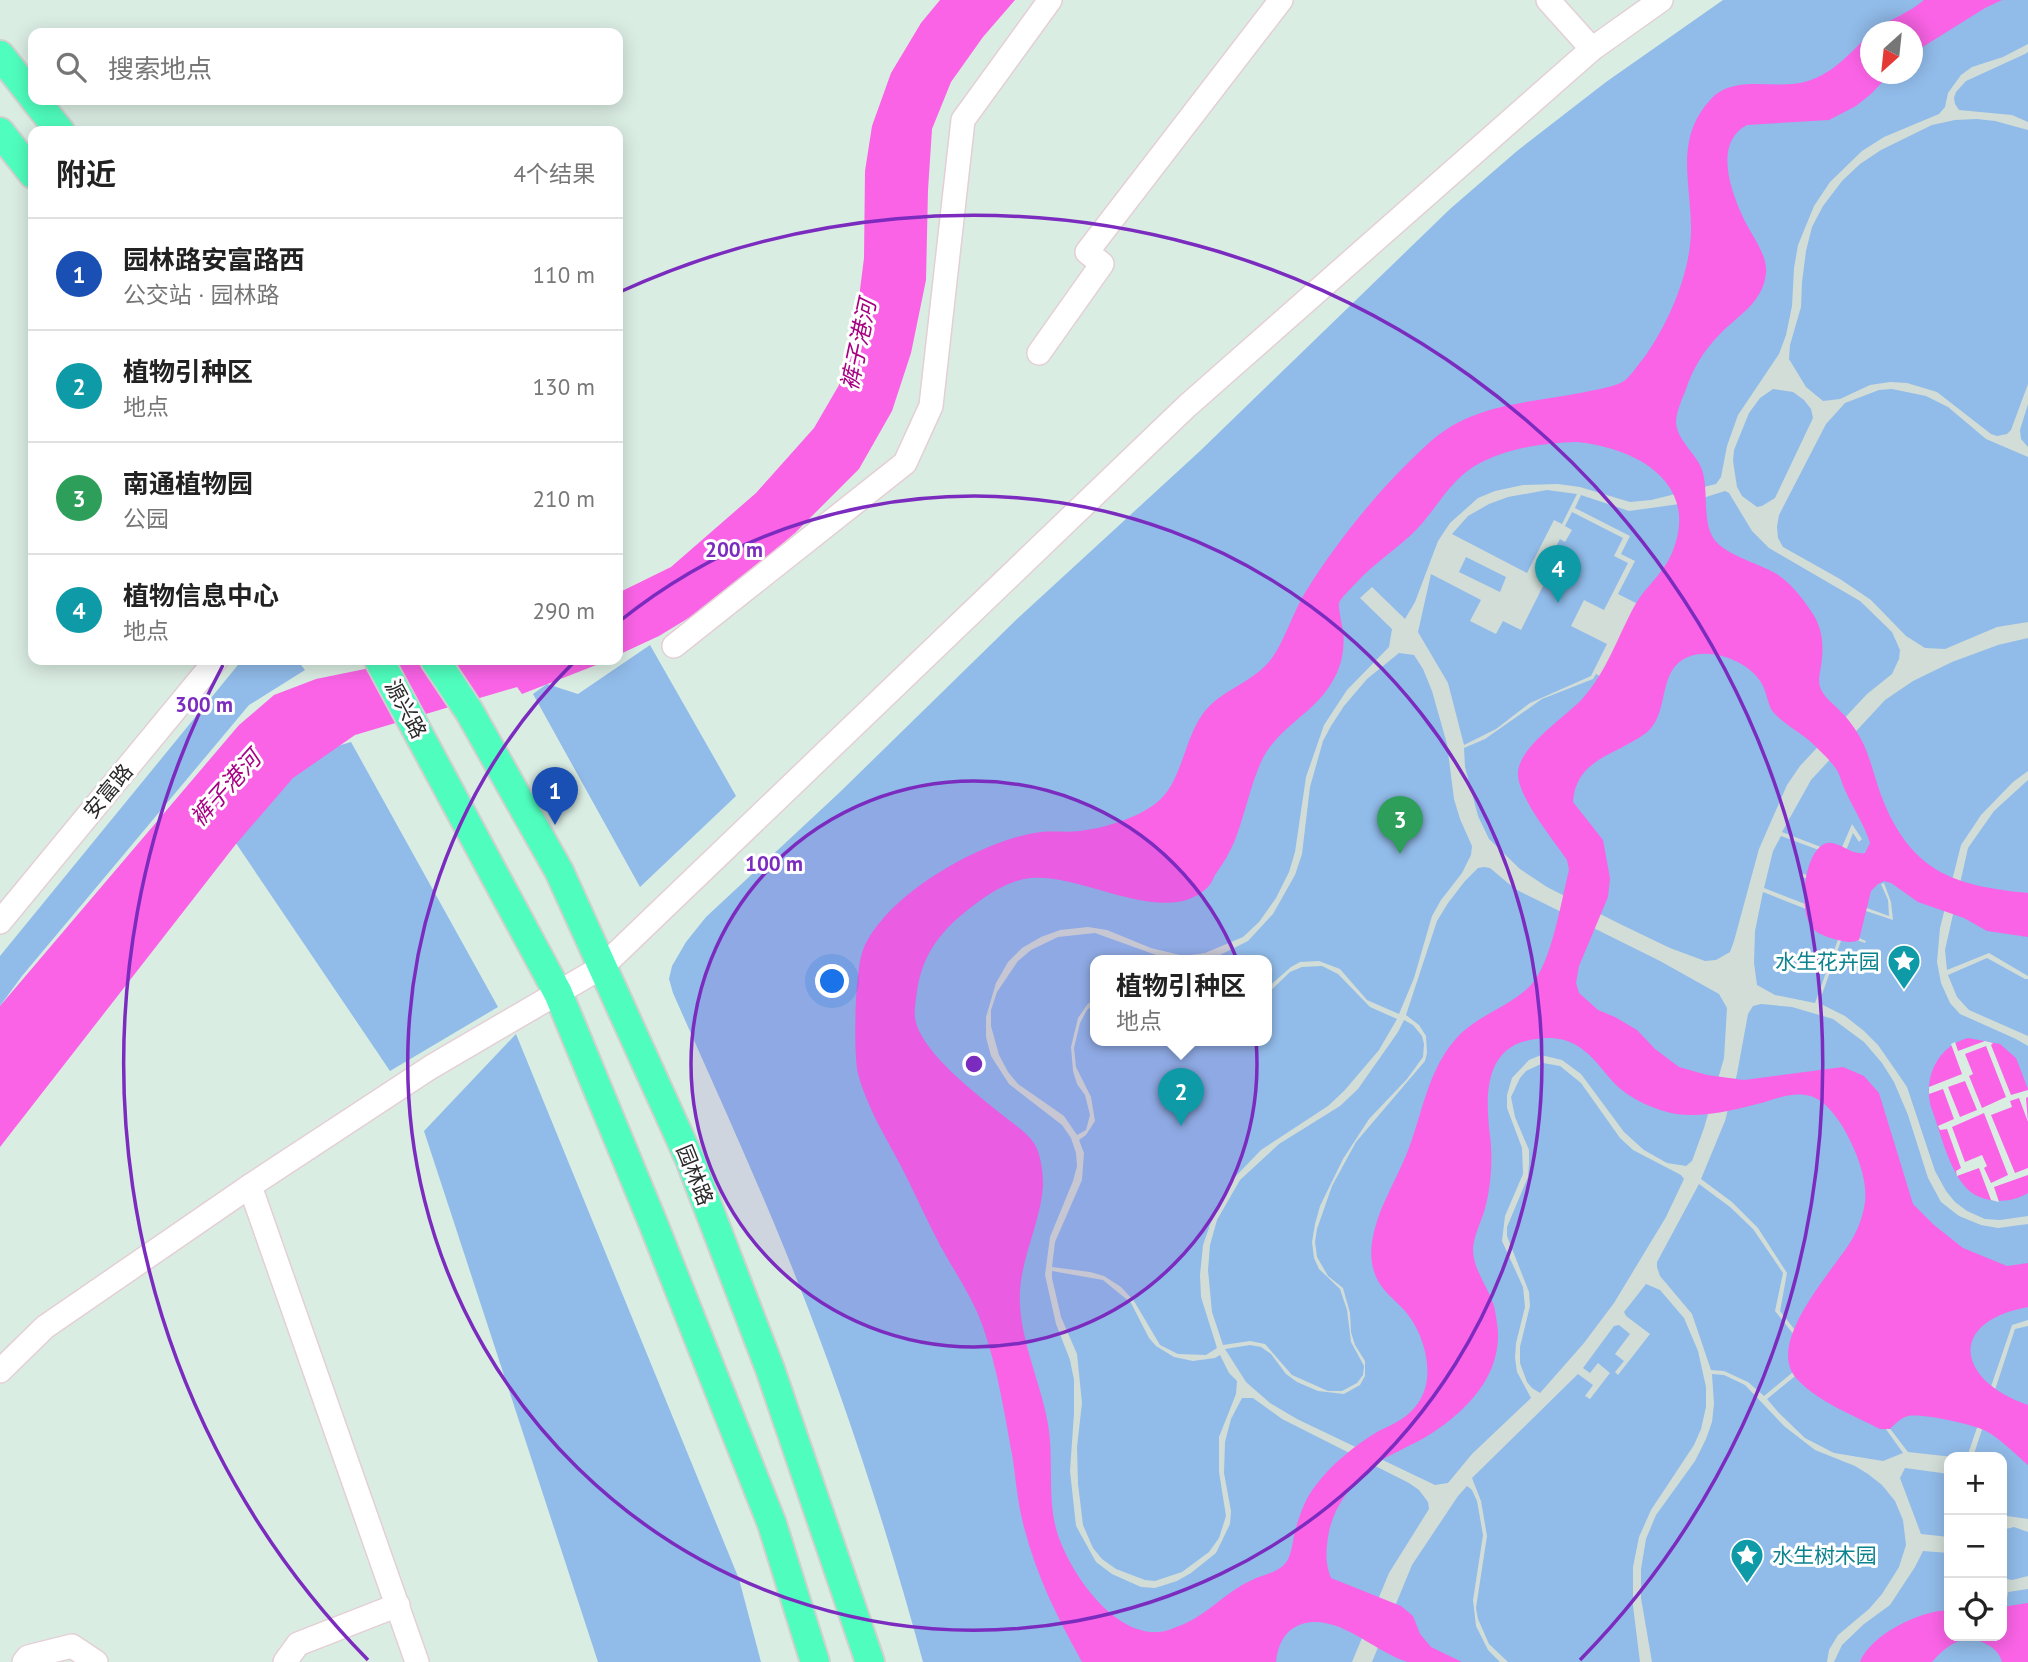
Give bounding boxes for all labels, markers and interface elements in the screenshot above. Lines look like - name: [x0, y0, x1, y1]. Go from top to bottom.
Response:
- north arrow: [1860, 21, 1923, 84]
- search box: [28, 28, 623, 105]
- icon: search: [52, 48, 90, 86]
- text: 搜索地点: [108, 52, 212, 85]
- text: 附近: [56, 154, 116, 193]
- text: 4个结果: [513, 159, 595, 188]
- text: 园林路安富路西: [123, 243, 305, 276]
- text: 1: [72, 260, 86, 289]
- text: 110 m: [533, 260, 595, 289]
- text: 公交站 · 园林路: [123, 280, 279, 309]
- water label: 裤子港河: [834, 293, 883, 393]
- text: 植物引种区: [123, 355, 253, 388]
- text: 2: [72, 372, 86, 401]
- text: 130 m: [533, 372, 595, 401]
- text: 地点: [123, 392, 169, 421]
- text: 南通植物园: [123, 467, 253, 500]
- text: 3: [72, 484, 86, 513]
- text: 210 m: [533, 484, 595, 513]
- text: 公园: [123, 504, 169, 533]
- text: 200 m: [705, 536, 763, 563]
- pin: 4: [1535, 545, 1581, 603]
- text: 植物信息中心: [123, 579, 279, 612]
- text: 4: [72, 596, 86, 625]
- text: 290 m: [533, 596, 595, 625]
- text: 地点: [123, 616, 169, 645]
- street label: 源兴路: [379, 675, 433, 743]
- text: 300 m: [175, 691, 233, 718]
- water label: 裤子港河: [183, 741, 269, 832]
- street label: 安富路: [77, 758, 139, 824]
- pin: 1: [532, 767, 578, 825]
- pin: 3: [1377, 796, 1423, 854]
- text: 100 m: [745, 850, 803, 877]
- place icon: 水生花卉园: [1885, 942, 1923, 991]
- place label: 水生花卉园: [1775, 948, 1880, 975]
- popup: [1090, 955, 1272, 1046]
- your location: [815, 964, 849, 998]
- text: 植物引种区: [1116, 969, 1246, 1002]
- text: 地点: [1116, 1006, 1162, 1035]
- centre of rings: [962, 1052, 986, 1076]
- pin: 2: [1158, 1068, 1204, 1126]
- street label: 园林路: [671, 1141, 719, 1209]
- map controls: [1944, 1452, 2007, 1641]
- button: +: [1944, 1452, 2007, 1515]
- button: −: [1944, 1515, 2007, 1578]
- place icon: 水生树木园: [1728, 1536, 1766, 1585]
- place label: 水生树木园: [1772, 1542, 1877, 1569]
- button: locate: [1944, 1578, 2007, 1641]

